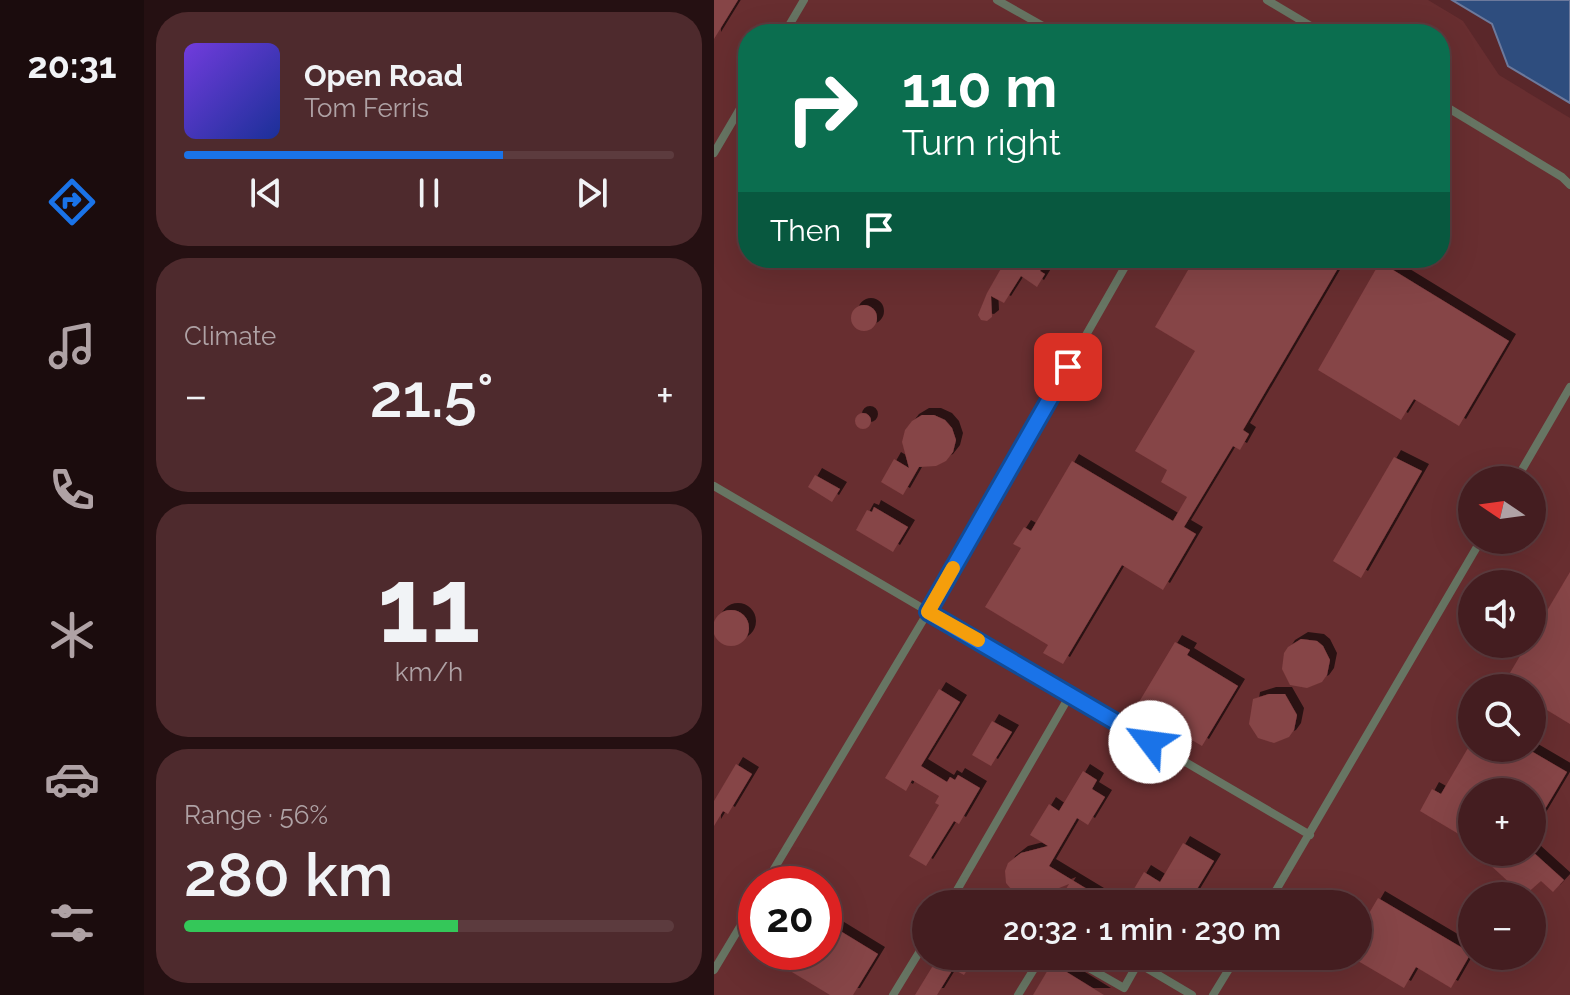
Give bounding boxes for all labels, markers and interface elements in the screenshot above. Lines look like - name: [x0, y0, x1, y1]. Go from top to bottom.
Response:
- text: 20:31: [27, 44, 117, 86]
- text: 110 m: [902, 54, 1057, 120]
- icon: right: [770, 56, 874, 160]
- text: Open Road: [304, 58, 463, 93]
- text: Tom Ferris: [304, 93, 429, 123]
- text: Turn right: [902, 121, 1061, 163]
- icon: previous: [244, 171, 288, 215]
- icon: pause: [407, 171, 451, 215]
- icon: next: [570, 171, 614, 215]
- icon: directions: [44, 174, 100, 230]
- icon: arrive: [857, 208, 901, 252]
- text: Then: [770, 213, 841, 248]
- icon: music: [44, 318, 100, 374]
- text: Climate: [184, 321, 276, 351]
- pin: [1034, 333, 1102, 401]
- icon: arrive: [1046, 345, 1090, 389]
- text: 21.5°: [370, 361, 494, 431]
- text: −: [184, 370, 208, 421]
- text: +: [656, 370, 674, 421]
- icon: phone: [44, 462, 100, 518]
- north arrow: [1458, 466, 1546, 554]
- map controls: [1458, 466, 1546, 970]
- text: 11: [378, 544, 480, 666]
- button: sound: [1458, 570, 1546, 658]
- icon: climate: [44, 607, 100, 663]
- text: km/h: [395, 657, 463, 687]
- button: search: [1458, 674, 1546, 762]
- position arrow: [1108, 700, 1192, 784]
- icon: car: [44, 751, 100, 807]
- button: +: [1458, 778, 1546, 866]
- text: Range · 56%: [184, 800, 328, 830]
- text: 280 km: [184, 840, 393, 910]
- speed limit sign: 20: [738, 866, 842, 970]
- button: −: [1458, 882, 1546, 970]
- icon: filters: [44, 895, 100, 951]
- text: 20:32 · 1 min · 230 m: [1003, 912, 1281, 947]

